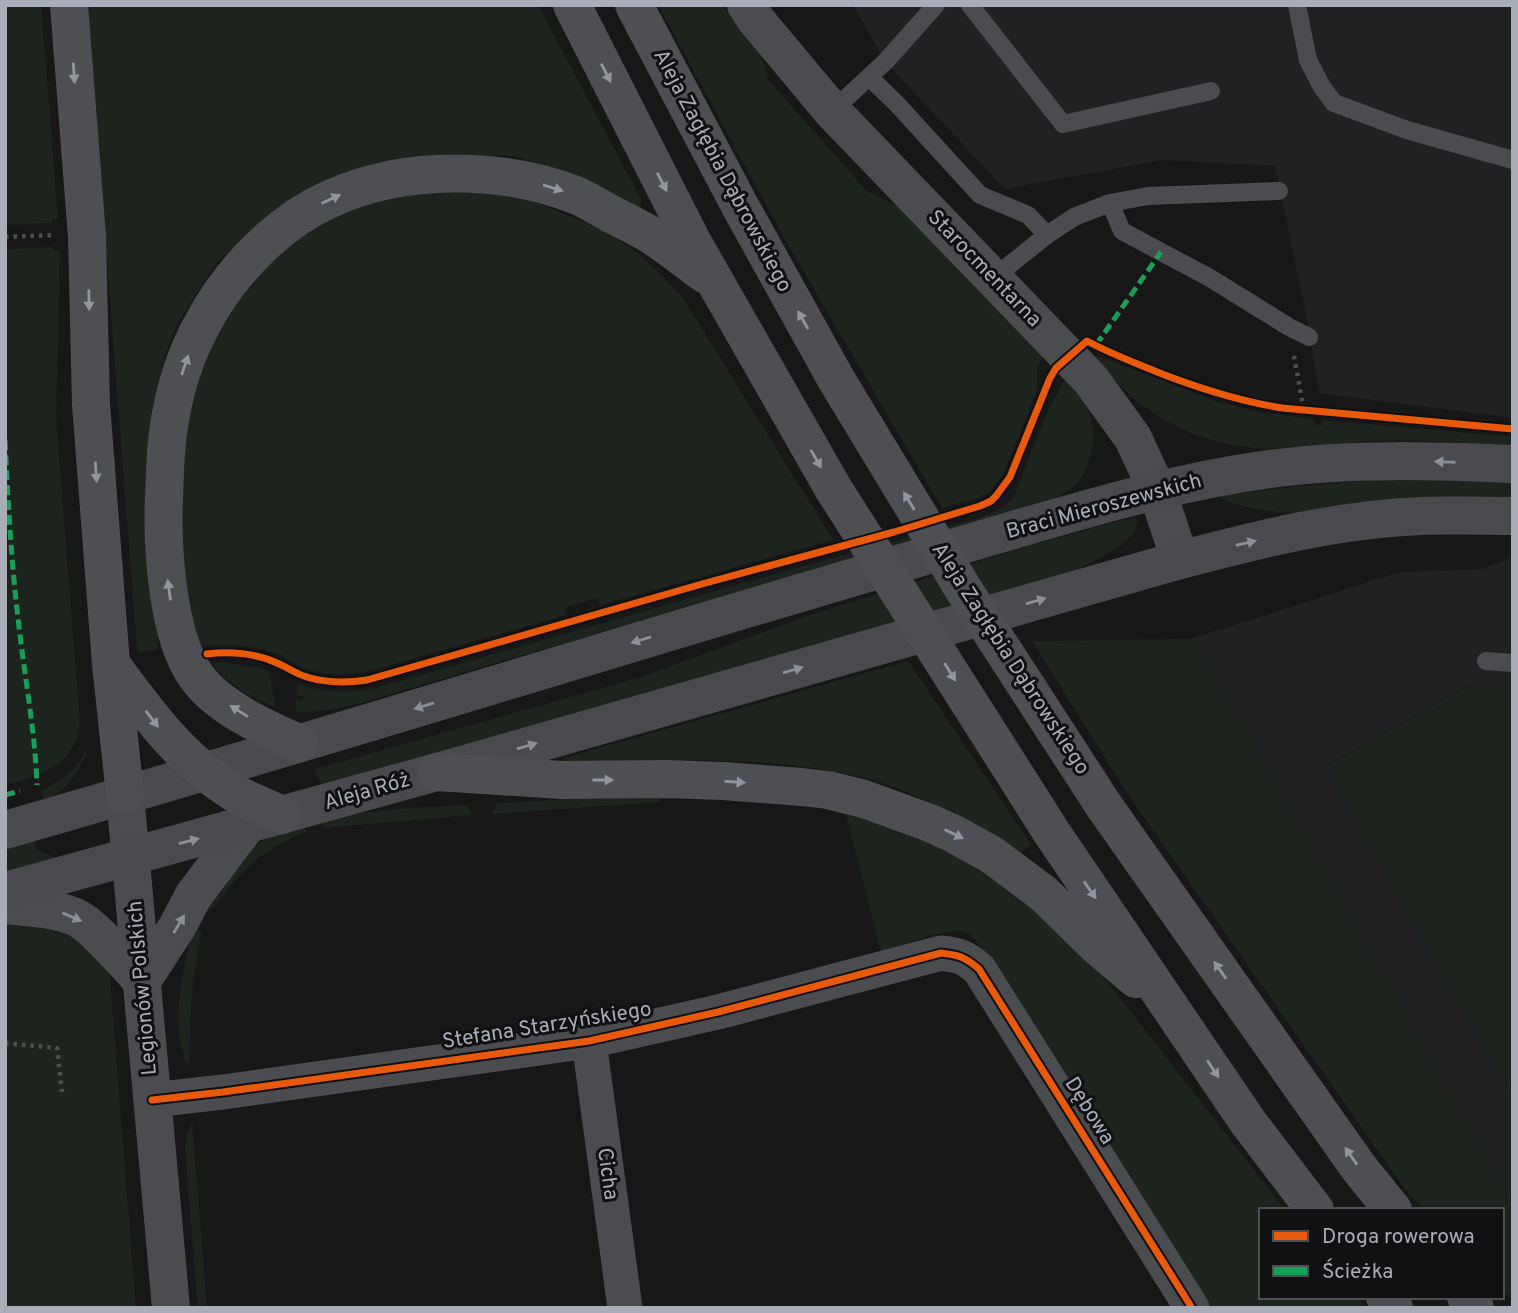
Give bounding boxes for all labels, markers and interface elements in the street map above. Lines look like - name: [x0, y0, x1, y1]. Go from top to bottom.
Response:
- street label: Aleja Zagłębia Dąbrowskiego: [646, 45, 798, 297]
- one-way arrow: [69, 63, 80, 85]
- one-way arrow: [601, 63, 612, 83]
- one-way arrow: [656, 172, 667, 192]
- one-way arrow: [543, 184, 564, 194]
- one-way arrow: [321, 193, 341, 205]
- street label: Starocmentarna: [921, 205, 1047, 333]
- one-way arrow: [83, 290, 95, 312]
- one-way arrow: [797, 310, 809, 329]
- one-way arrow: [180, 355, 191, 376]
- one-way arrow: [810, 449, 822, 468]
- one-way arrow: [1433, 456, 1455, 467]
- one-way arrow: [91, 461, 102, 483]
- street label: Braci Mieroszewskich: [1003, 468, 1205, 546]
- one-way arrow: [903, 491, 916, 510]
- one-way arrow: [1235, 537, 1257, 548]
- street label: Aleja Zagłębia Dąbrowskiego: [925, 538, 1095, 780]
- one-way arrow: [164, 579, 175, 601]
- one-way arrow: [1026, 596, 1047, 606]
- one-way arrow: [631, 636, 652, 646]
- one-way arrow: [943, 663, 956, 682]
- one-way arrow: [783, 665, 804, 675]
- one-way arrow: [413, 701, 434, 711]
- one-way arrow: [229, 705, 248, 718]
- one-way arrow: [144, 709, 159, 727]
- one-way arrow: [516, 741, 537, 751]
- street label: Aleja Róż: [321, 767, 413, 817]
- one-way arrow: [593, 774, 615, 786]
- one-way arrow: [724, 777, 746, 788]
- one-way arrow: [944, 829, 964, 840]
- one-way arrow: [179, 835, 201, 846]
- one-way arrow: [1083, 880, 1096, 899]
- street label: Legionów Polskich: [122, 900, 164, 1076]
- one-way arrow: [62, 912, 83, 923]
- one-way arrow: [173, 914, 185, 933]
- one-way arrow: [1213, 961, 1227, 979]
- street label: Stefana Starzyńskiego: [440, 996, 654, 1056]
- one-way arrow: [1206, 1059, 1219, 1079]
- street label: Dębowa: [1058, 1072, 1120, 1150]
- street label: Cicha: [590, 1146, 624, 1202]
- one-way arrow: [1344, 1147, 1358, 1165]
- legend: [1259, 1208, 1504, 1299]
- text: Droga rowerowa: [1322, 1224, 1475, 1251]
- text: Ścieżka: [1322, 1258, 1393, 1286]

